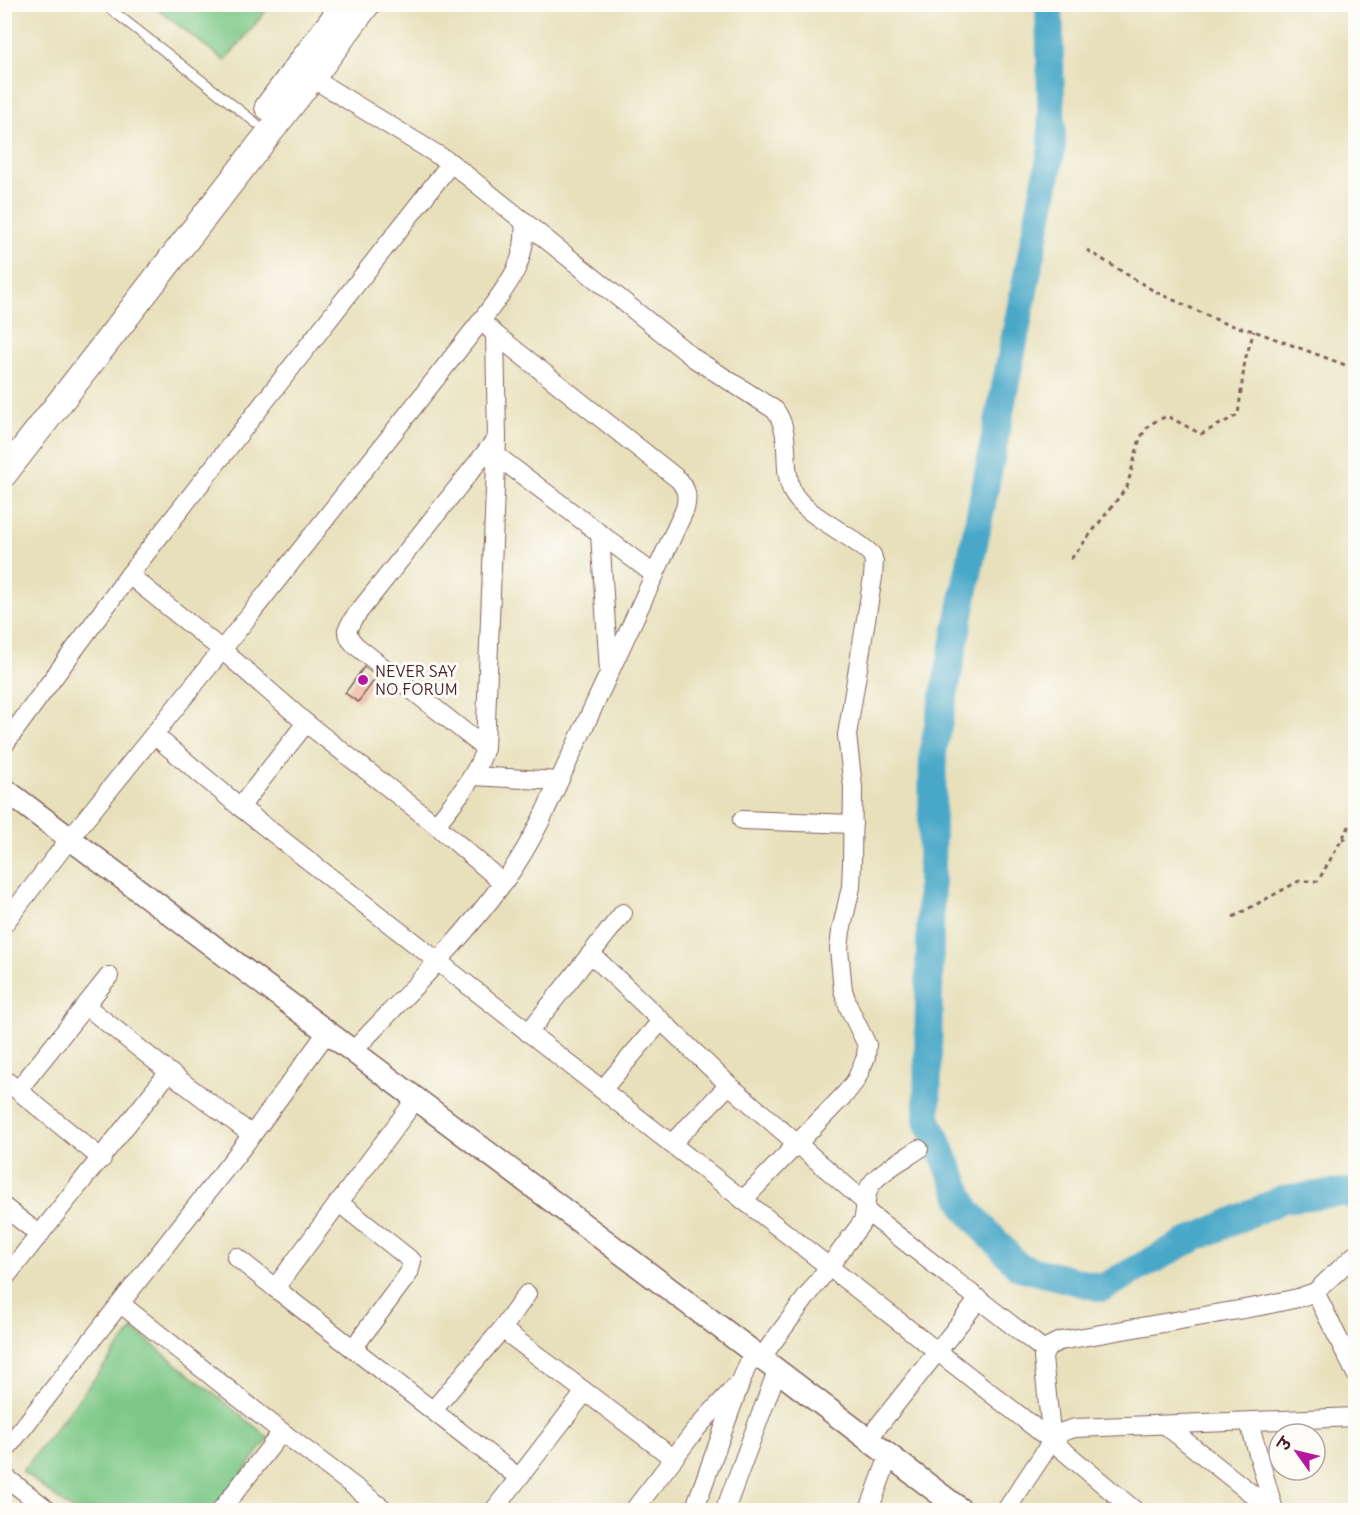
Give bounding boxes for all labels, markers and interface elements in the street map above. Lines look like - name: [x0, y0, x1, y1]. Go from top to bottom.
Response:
- place label: NEVER SAY NO FORUM: [375, 661, 458, 699]
- marker: NEVER SAY NO FORUM: [356, 673, 370, 687]
- north arrow: [1267, 1422, 1327, 1482]
- text: उ: [1272, 1432, 1297, 1455]

